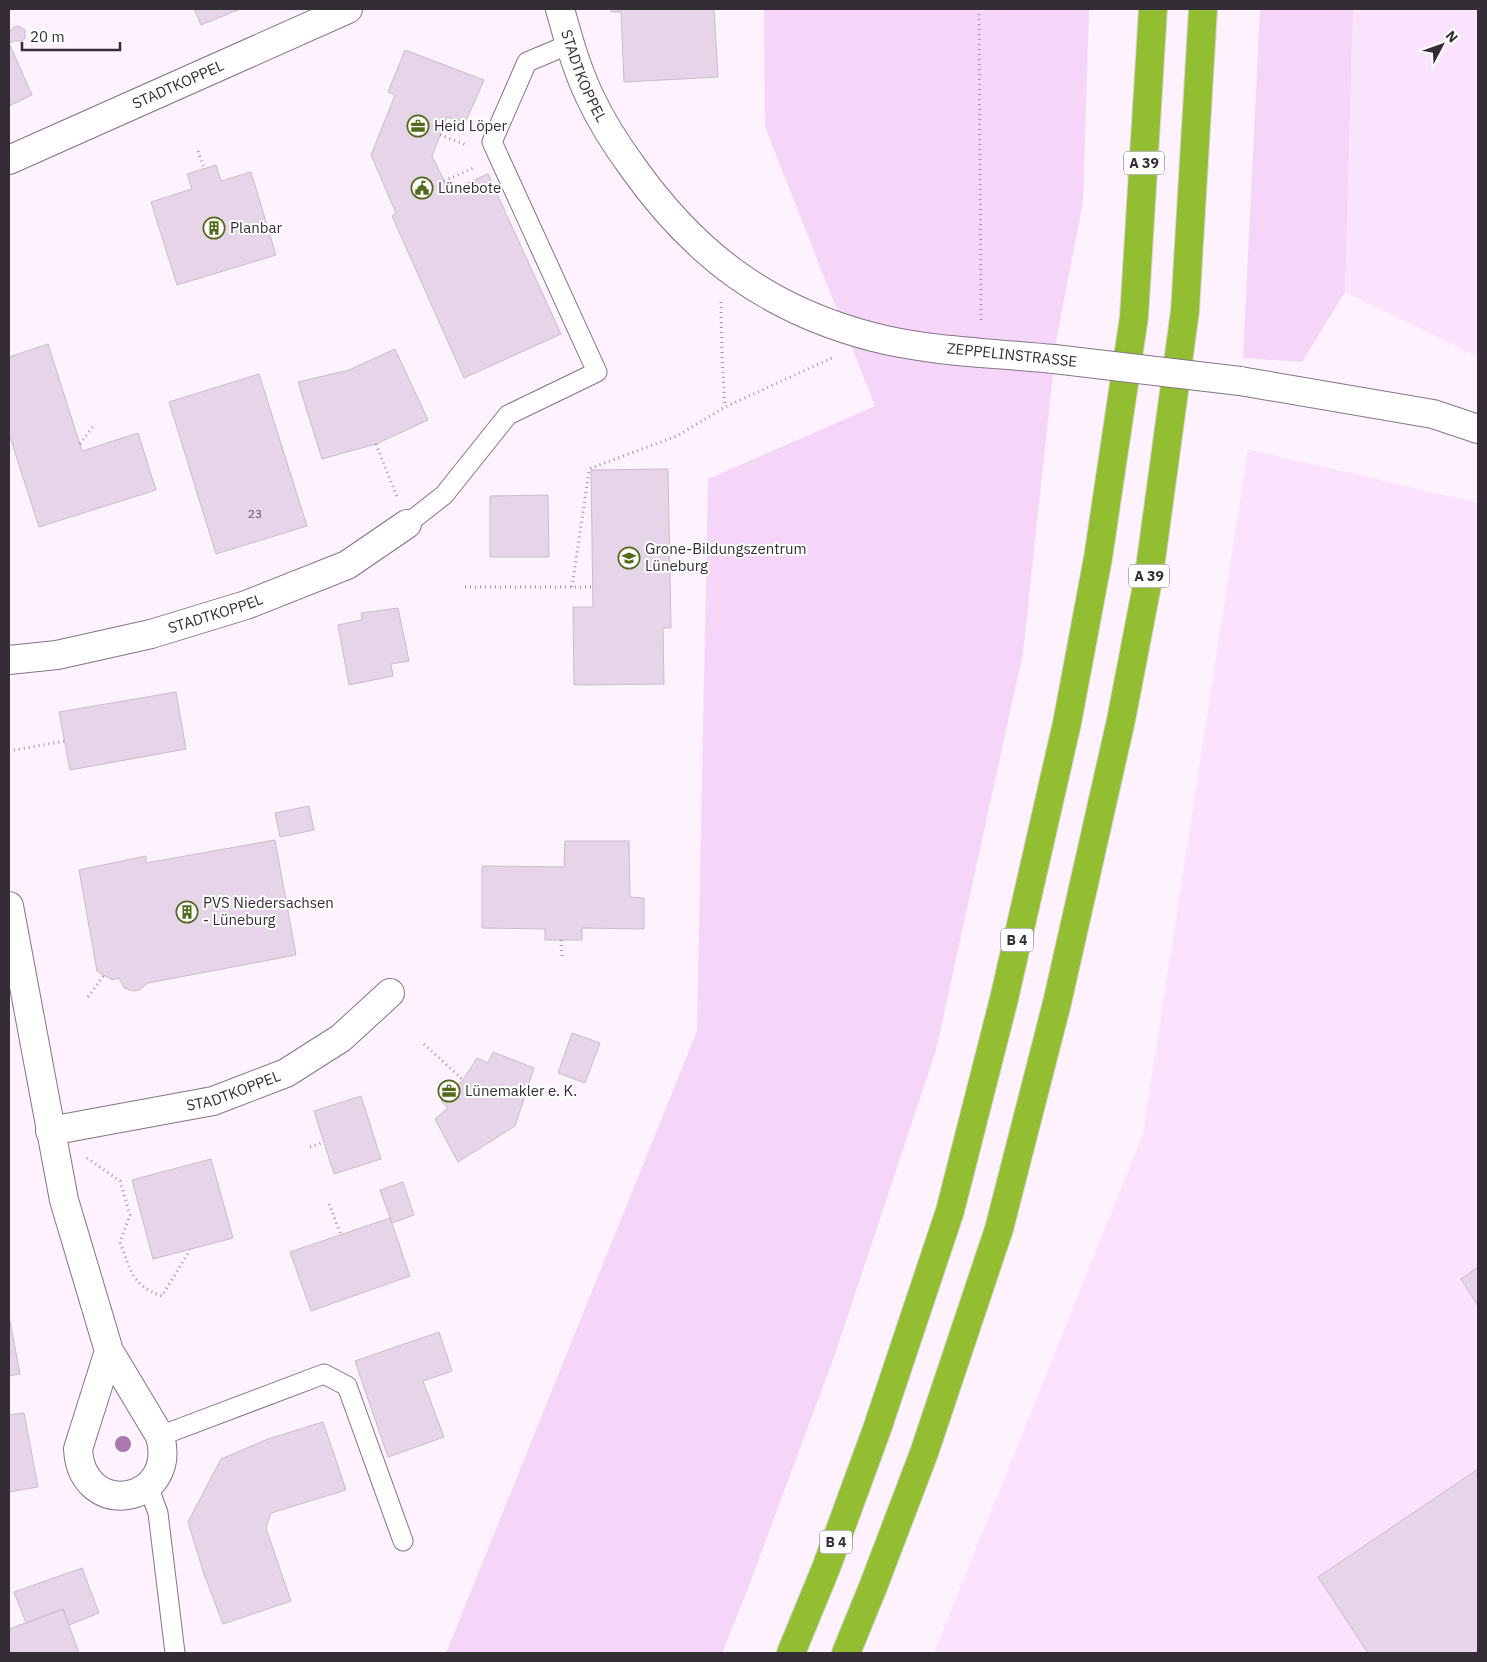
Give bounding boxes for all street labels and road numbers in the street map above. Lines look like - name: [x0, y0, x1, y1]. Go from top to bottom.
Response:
- street label: STADTKOPPEL: [557, 27, 611, 126]
- street label: STADTKOPPEL: [129, 55, 227, 113]
- road number: A 39: [1124, 152, 1164, 174]
- street label: ZEPPELINSTRASSE: [946, 338, 1078, 371]
- road number: A 39: [1129, 564, 1169, 588]
- street label: STADTKOPPEL: [166, 589, 266, 637]
- road number: B 4: [1001, 928, 1033, 952]
- street label: STADTKOPPEL: [185, 1066, 283, 1115]
- road number: B 4: [820, 1530, 852, 1554]

